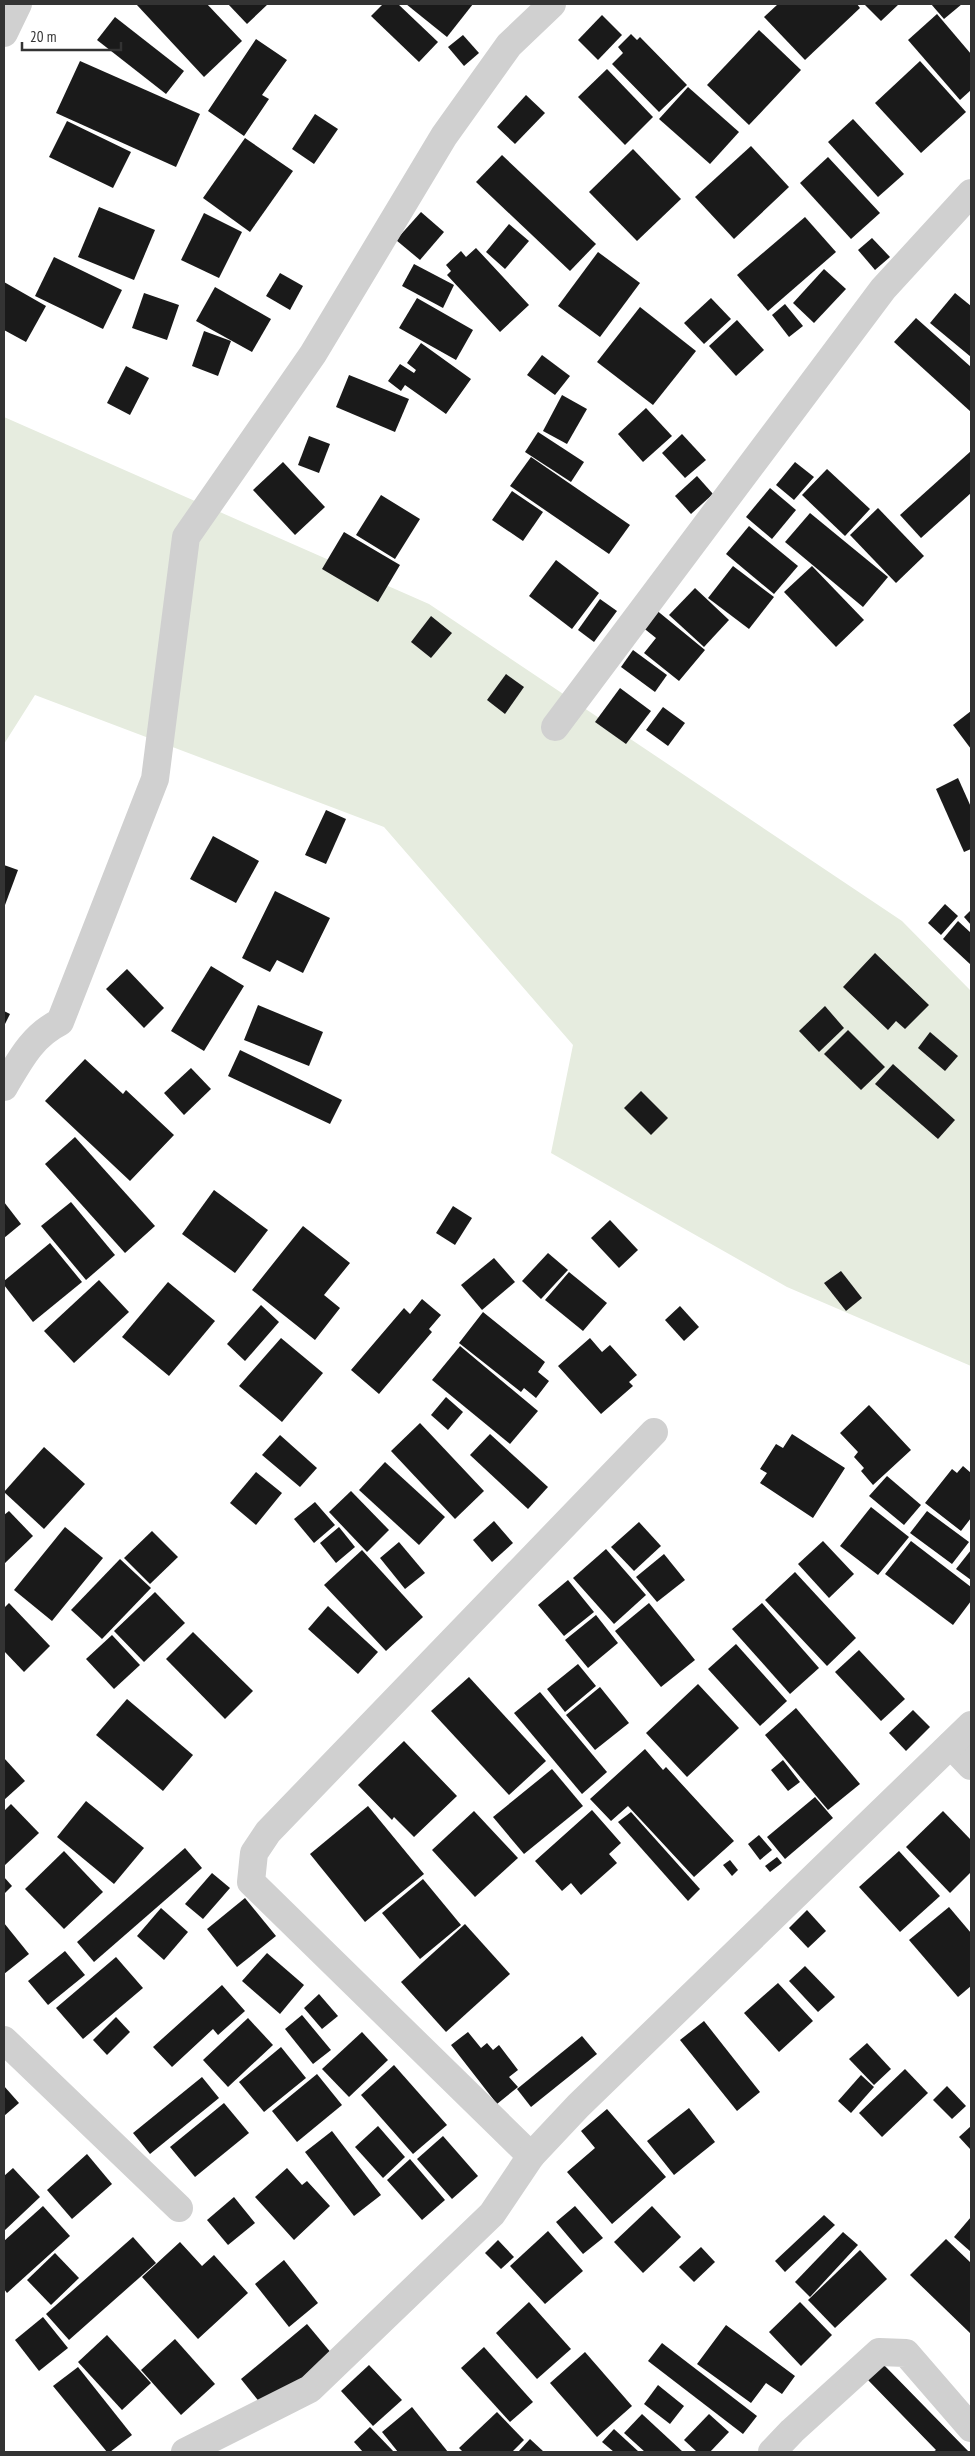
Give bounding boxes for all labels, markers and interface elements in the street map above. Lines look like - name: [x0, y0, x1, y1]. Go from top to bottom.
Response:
- scale bar: [22, 20, 121, 52]
- text: 20 m: [30, 27, 56, 46]

